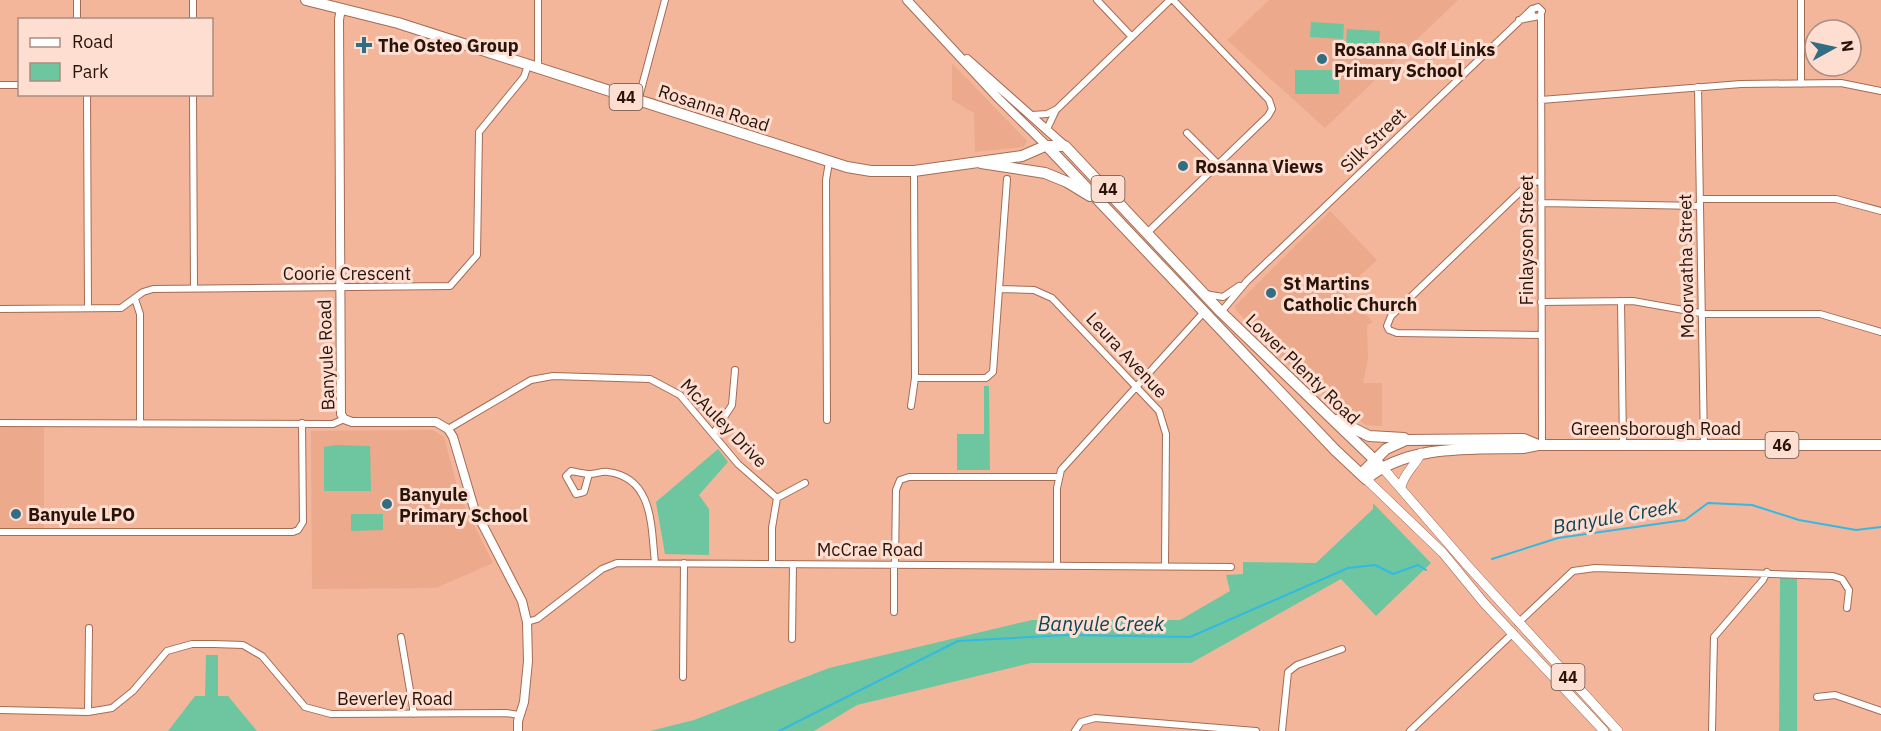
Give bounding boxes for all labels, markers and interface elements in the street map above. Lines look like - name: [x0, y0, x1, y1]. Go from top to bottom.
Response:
- legend: [18, 18, 213, 96]
- north arrow: [1803, 18, 1863, 78]
- text: Road: [72, 30, 113, 53]
- place label: The Osteo Group: [378, 34, 519, 57]
- marker: The Osteo Group: [355, 36, 373, 54]
- place label: Rosanna Golf Links Primary School: [1334, 38, 1495, 82]
- text: N: [1837, 39, 1859, 53]
- marker: Rosanna Golf Links Primary School: [1315, 52, 1329, 66]
- text: Park: [72, 60, 109, 83]
- street label: Rosanna Road: [656, 79, 772, 137]
- road number: 44: [610, 84, 642, 110]
- street label: Silk Street: [1335, 103, 1411, 177]
- place label: Rosanna Views: [1195, 155, 1323, 178]
- marker: Rosanna Views: [1176, 159, 1190, 173]
- street label: Finlayson Street: [1515, 175, 1538, 305]
- road number: 44: [1092, 176, 1124, 202]
- street label: Moorwatha Street: [1673, 194, 1699, 338]
- street label: Coorie Crescent: [283, 262, 411, 285]
- place label: St Martins Catholic Church: [1283, 272, 1417, 316]
- marker: St Martins Catholic Church: [1264, 286, 1278, 300]
- street label: Banyule Road: [313, 299, 339, 411]
- street label: Leura Avenue: [1081, 307, 1173, 403]
- street label: Lower Plenty Road: [1241, 309, 1365, 429]
- street label: McAuley Drive: [676, 374, 772, 473]
- street label: Greensborough Road: [1571, 417, 1741, 440]
- road number: 46: [1766, 432, 1798, 458]
- place label: Banyule Primary School: [399, 483, 528, 527]
- water label: Banyule Creek: [1550, 492, 1680, 540]
- marker: Banyule Primary School: [380, 497, 394, 511]
- place label: Banyule LPO: [28, 503, 135, 526]
- marker: Banyule LPO: [9, 507, 23, 521]
- street label: McCrae Road: [817, 538, 923, 561]
- water label: Banyule Creek: [1038, 610, 1165, 637]
- road number: 44: [1552, 664, 1584, 690]
- street label: Beverley Road: [337, 687, 453, 710]

